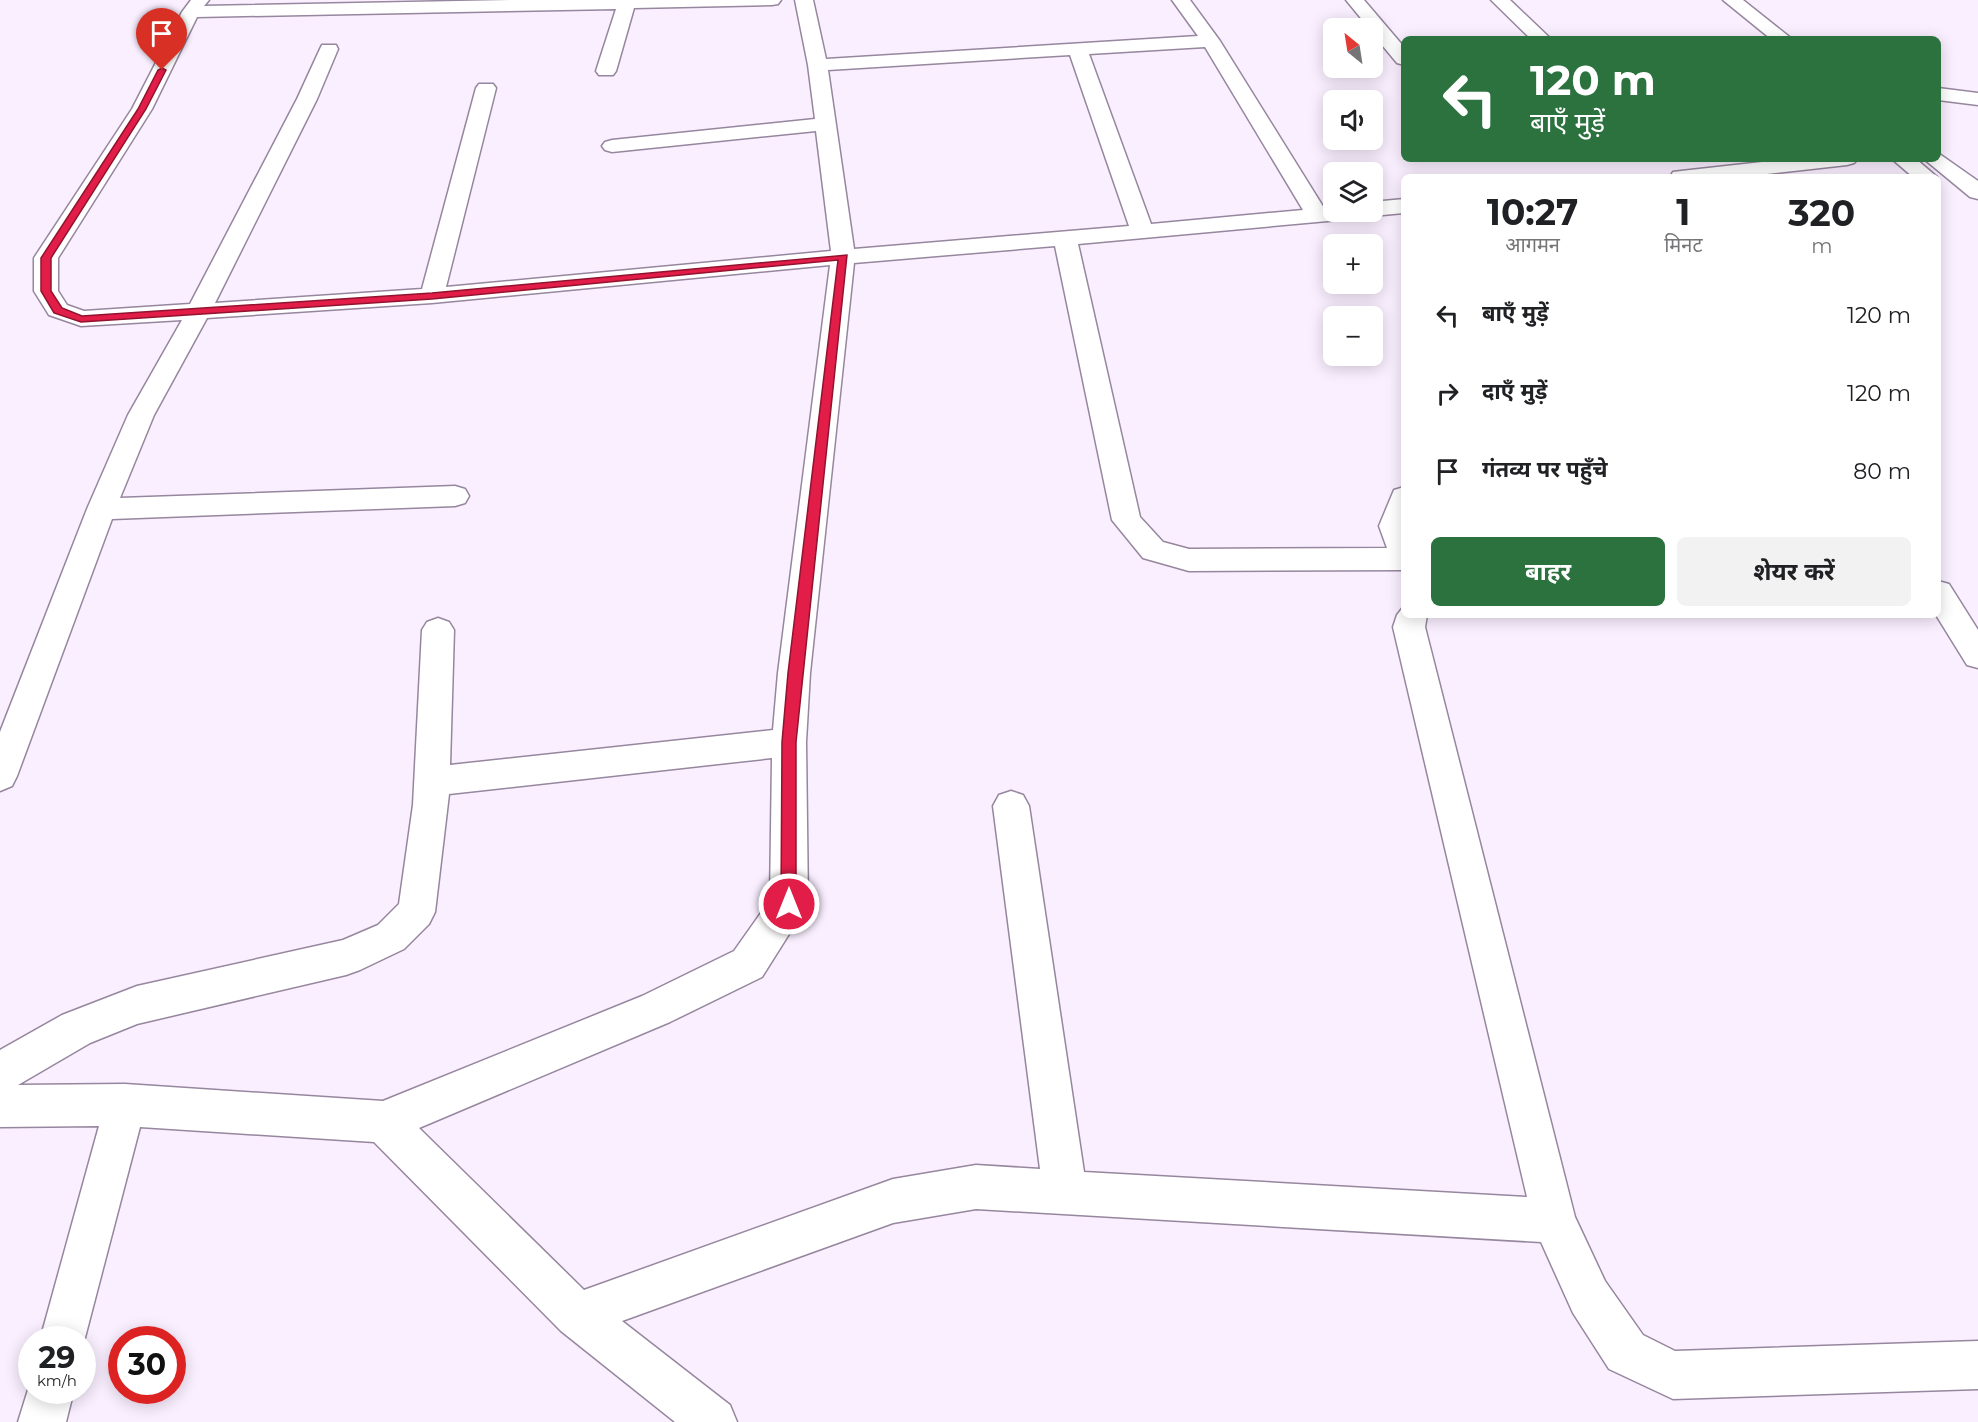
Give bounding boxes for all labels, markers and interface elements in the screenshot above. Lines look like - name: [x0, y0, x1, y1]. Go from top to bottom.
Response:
- pin: [136, 8, 187, 70]
- icon: arrive: [145, 17, 178, 50]
- north arrow: [1323, 18, 1383, 78]
- map controls: [1323, 18, 1383, 366]
- text: 120 m: [1530, 54, 1656, 106]
- icon: left: [1431, 60, 1509, 138]
- button: sound: [1323, 90, 1383, 150]
- text: बाएँ मुड़ें: [1530, 106, 1605, 139]
- button: layers: [1323, 162, 1383, 222]
- text: 10:27: [1487, 190, 1578, 234]
- text: 1: [1676, 190, 1690, 234]
- text: 320: [1788, 191, 1855, 235]
- text: आगमन: [1505, 233, 1560, 257]
- text: मिनट: [1664, 233, 1703, 257]
- button: +: [1323, 234, 1383, 294]
- text: m: [1811, 234, 1832, 258]
- icon: left: [1431, 299, 1464, 332]
- text: बाएँ मुड़ें: [1482, 300, 1549, 327]
- text: 120 m: [1847, 302, 1911, 329]
- button: −: [1323, 306, 1383, 366]
- icon: right: [1431, 377, 1464, 410]
- text: दाएँ मुड़ें: [1482, 378, 1547, 405]
- text: 120 m: [1847, 380, 1911, 407]
- icon: arrive: [1431, 455, 1464, 488]
- text: गंतव्य पर पहुँचे: [1482, 456, 1608, 483]
- text: 80 m: [1853, 458, 1911, 485]
- button: बाहर: [1431, 537, 1665, 606]
- button: शेयर करें: [1677, 537, 1911, 606]
- position arrow: [757, 872, 821, 936]
- speed limit sign: 30: [108, 1326, 186, 1404]
- text: 29: [39, 1339, 75, 1376]
- text: km/h: [37, 1371, 77, 1390]

